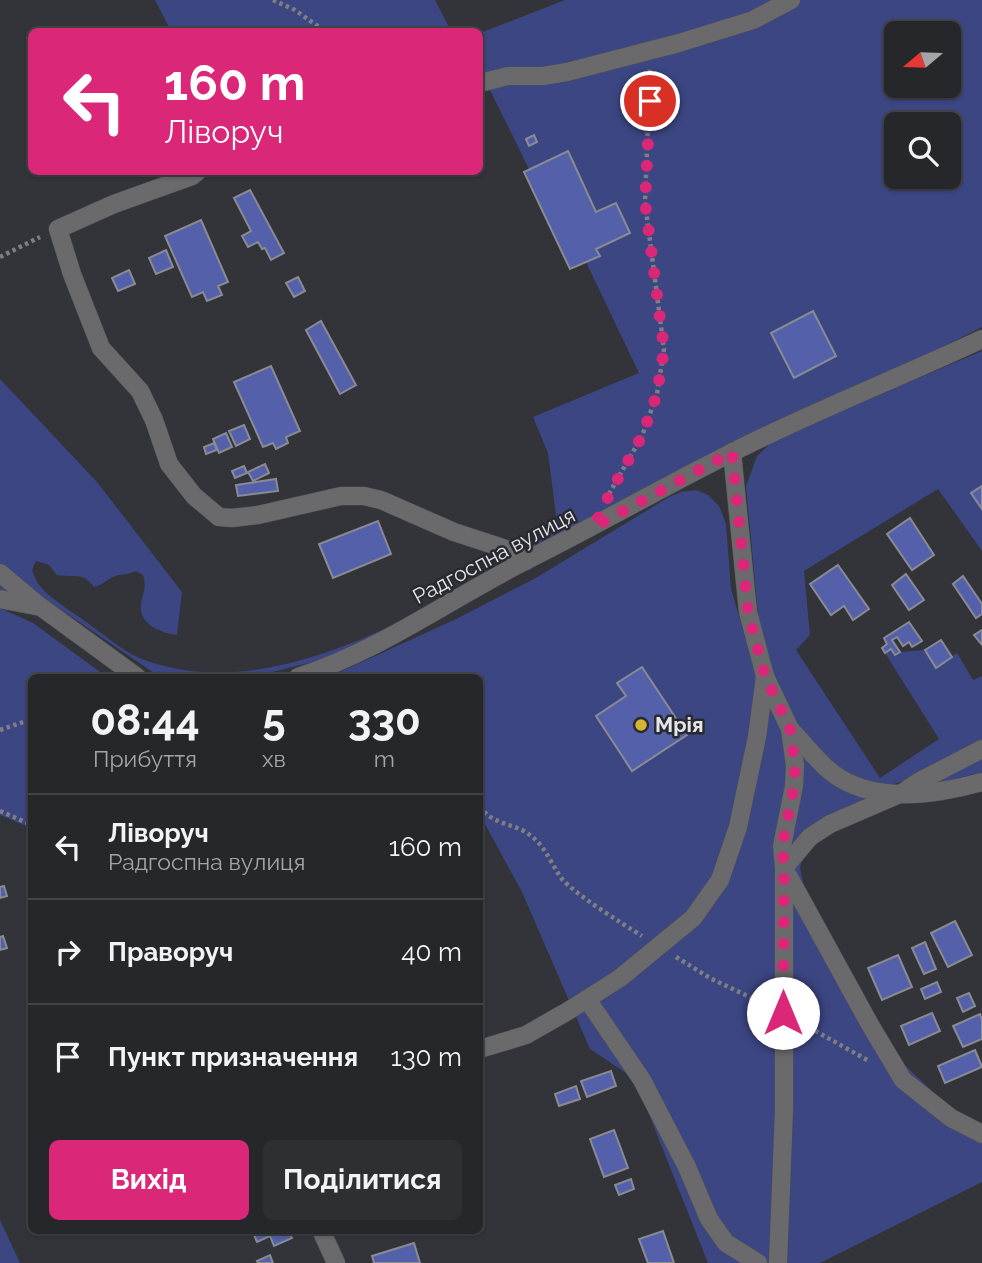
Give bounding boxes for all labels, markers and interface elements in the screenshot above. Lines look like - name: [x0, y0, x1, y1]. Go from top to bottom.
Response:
- north arrow: [884, 21, 961, 98]
- map controls: [884, 21, 961, 189]
- text: 160 m: [164, 54, 305, 111]
- icon: left: [49, 56, 140, 147]
- pin: [620, 71, 680, 131]
- icon: arrive: [631, 82, 669, 120]
- button: search: [884, 112, 961, 189]
- text: Ліворуч: [164, 113, 283, 150]
- street label: Радгоспна вулиця: [408, 502, 579, 609]
- text: 08:44: [90, 696, 200, 745]
- text: 5: [262, 696, 286, 745]
- text: 330: [348, 696, 421, 745]
- place label: Мрія: [655, 712, 704, 737]
- marker: Мрія: [633, 717, 649, 733]
- text: Прибуття: [93, 745, 197, 772]
- text: хв: [262, 745, 286, 772]
- text: m: [374, 745, 395, 772]
- text: Ліворуч: [108, 818, 209, 848]
- icon: left: [49, 828, 87, 866]
- text: 160 m: [389, 832, 462, 862]
- text: Радгоспна вулиця: [108, 848, 305, 875]
- icon: right: [49, 933, 87, 971]
- text: Праворуч: [108, 937, 233, 967]
- text: 40 m: [401, 937, 462, 967]
- position arrow: [746, 976, 820, 1050]
- icon: arrive: [49, 1038, 87, 1076]
- text: Пункт призначення: [108, 1042, 358, 1072]
- text: 130 m: [391, 1042, 462, 1072]
- button: Вихід: [49, 1140, 249, 1220]
- button: Поділитися: [263, 1140, 462, 1220]

